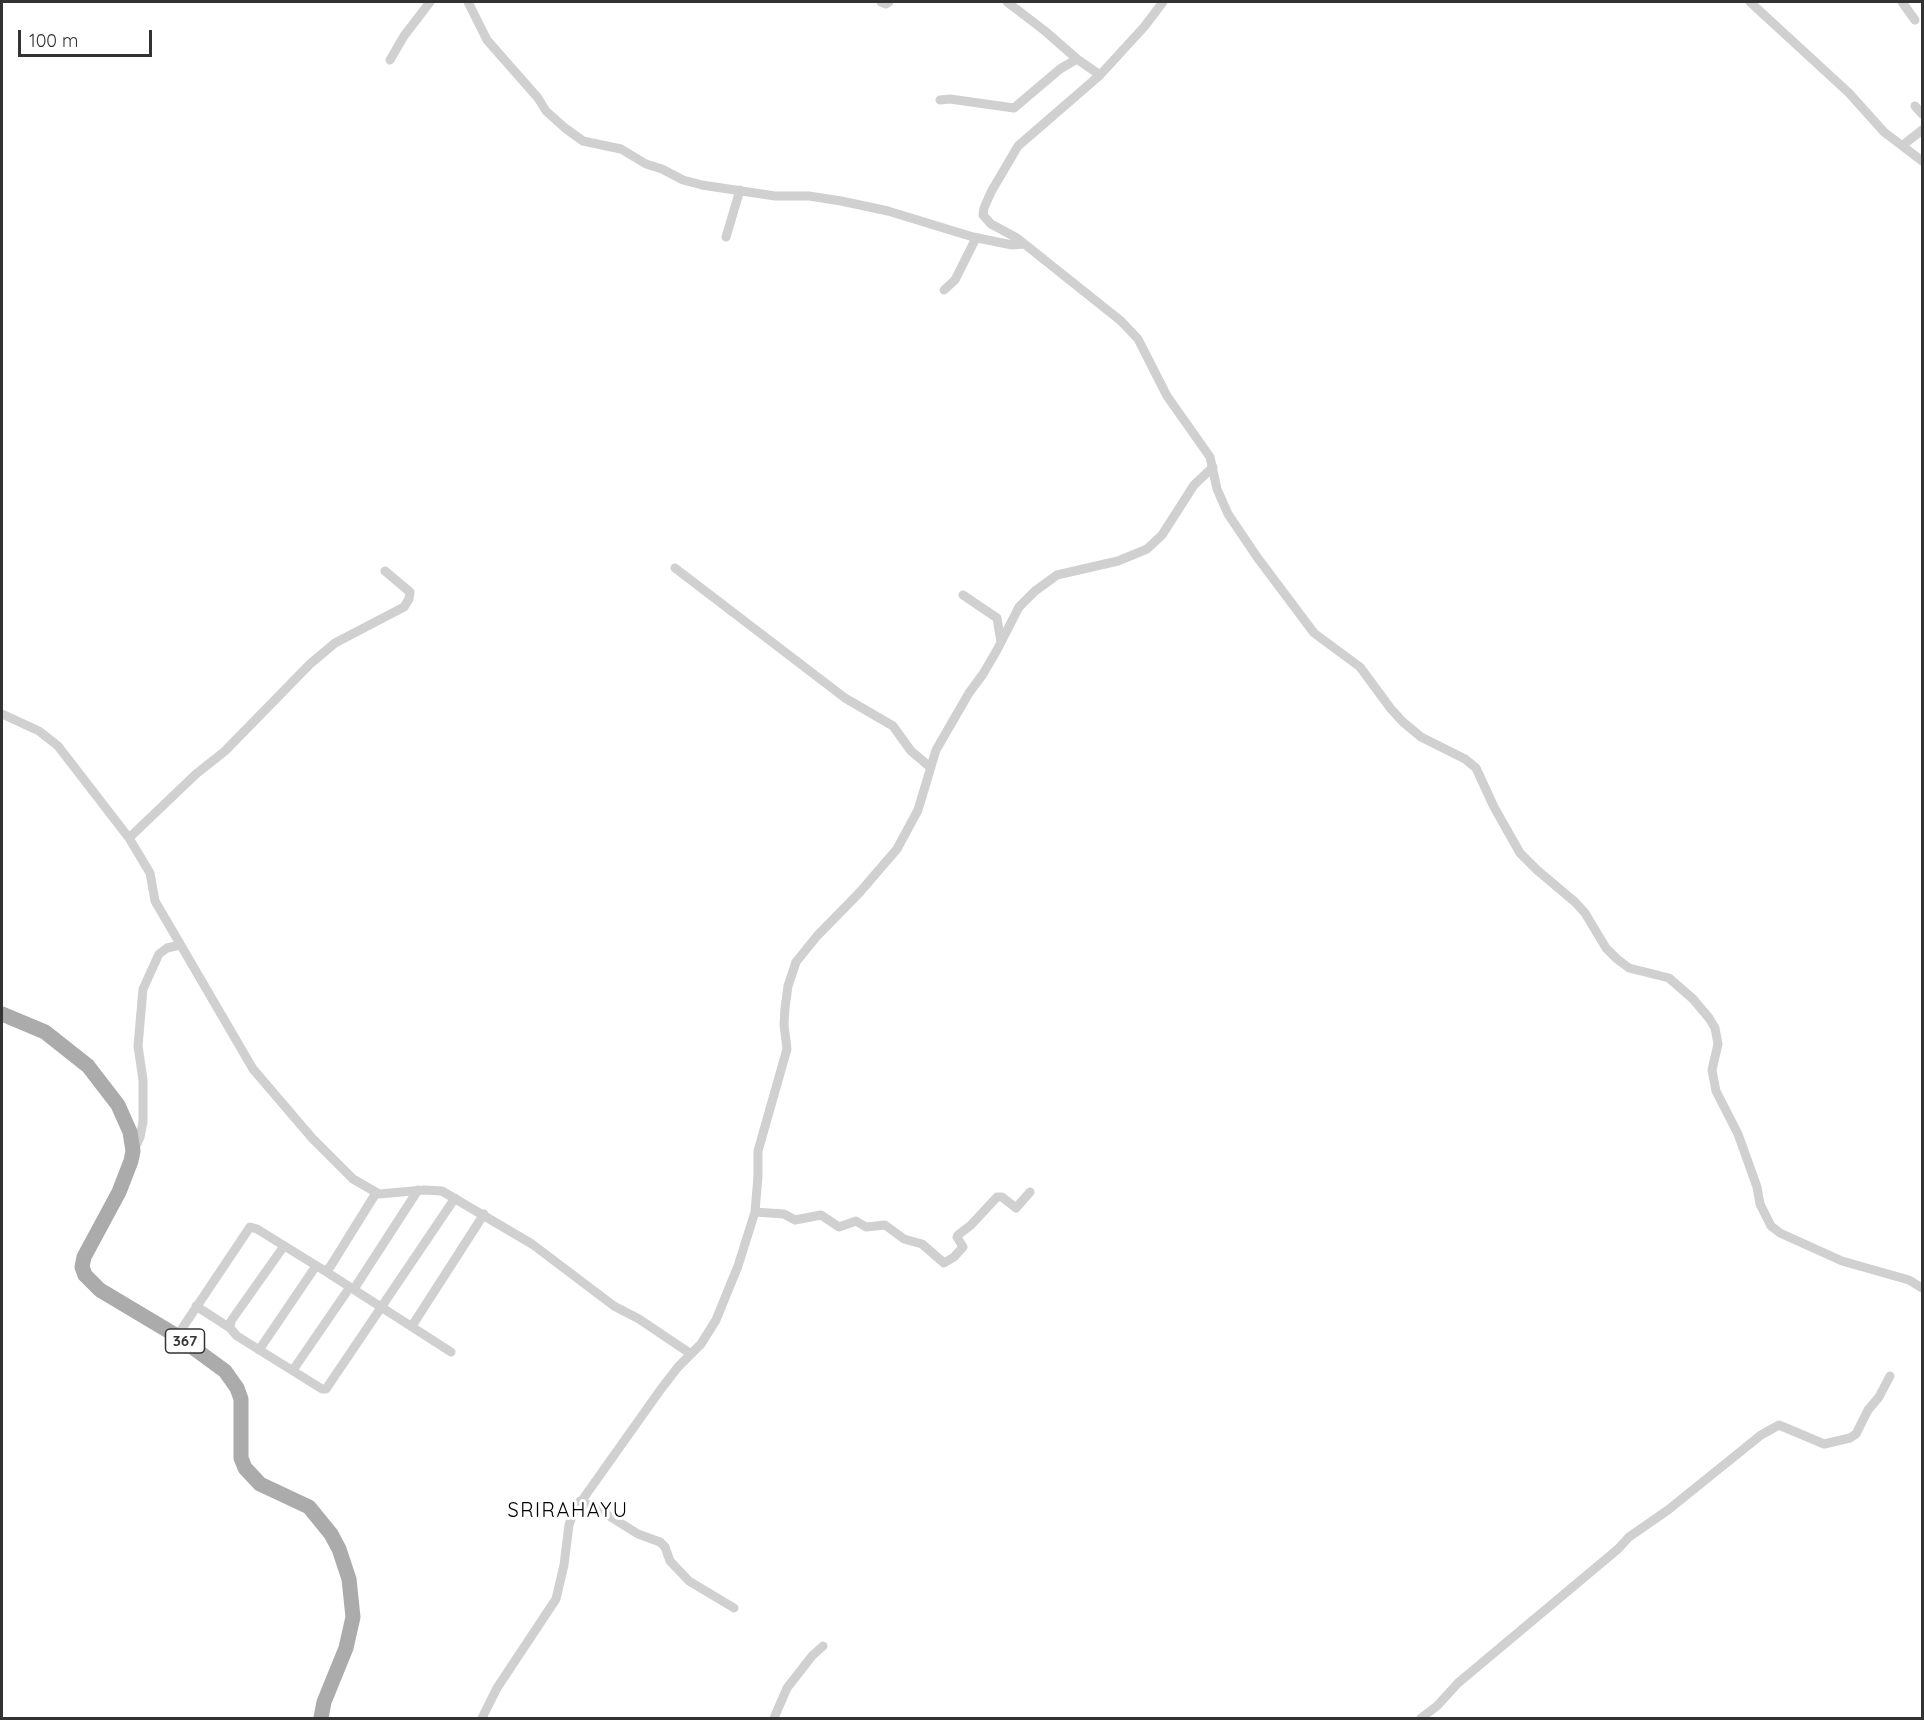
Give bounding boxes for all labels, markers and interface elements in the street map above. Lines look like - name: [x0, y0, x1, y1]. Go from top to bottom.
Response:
- scale bar: [21, 18, 154, 56]
- text: 100 m: [29, 29, 78, 52]
- road number: 367: [166, 1329, 204, 1353]
- district label: SRIRAHAYU: [507, 1499, 629, 1523]

